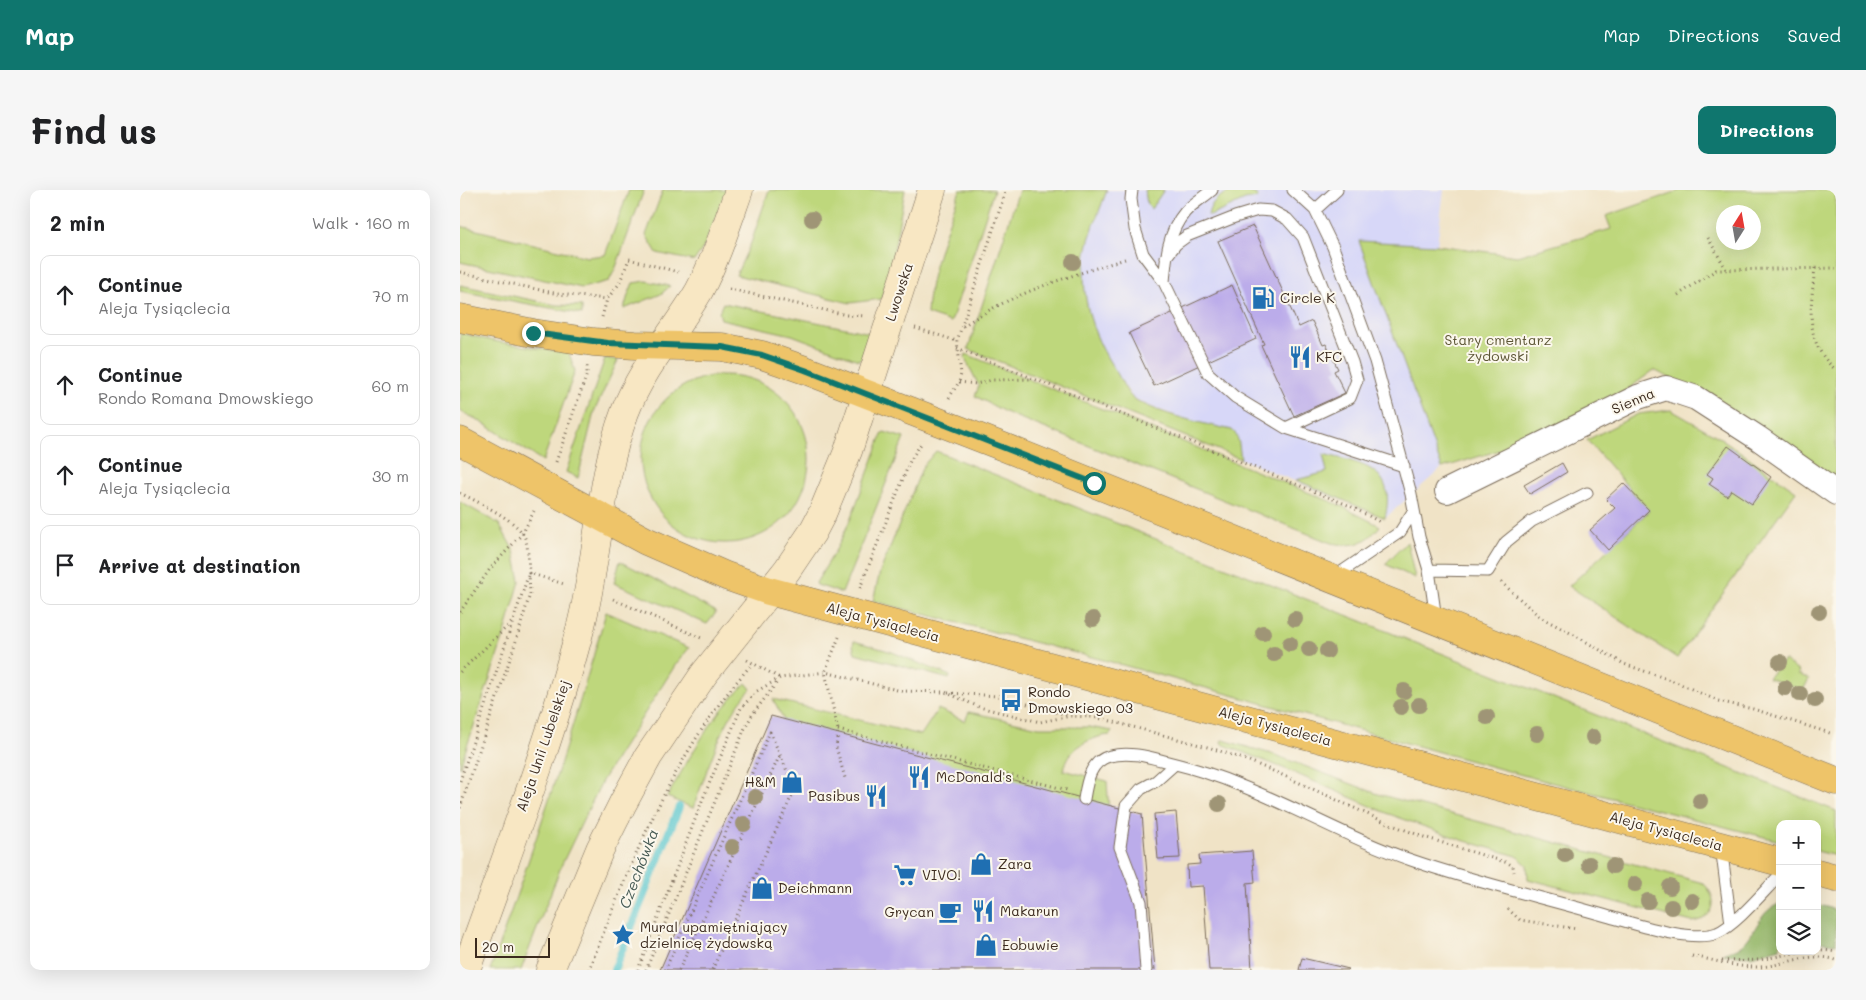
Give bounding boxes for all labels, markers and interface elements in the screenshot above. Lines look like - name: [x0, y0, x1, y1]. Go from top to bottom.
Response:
- text: Map: [25, 20, 74, 51]
- text: Map: [1603, 23, 1640, 47]
- text: Directions: [1668, 23, 1760, 47]
- text: Saved: [1788, 23, 1841, 47]
- button: Directions: [1698, 106, 1836, 154]
- text: Find us: [30, 107, 157, 153]
- north arrow: [1716, 205, 1761, 250]
- text: 2 min: [50, 209, 105, 236]
- text: Walk · 160 m: [312, 212, 410, 233]
- street label: Lwowska: [880, 260, 917, 323]
- text: Continue: [98, 272, 183, 297]
- icon: ahead: [51, 281, 79, 309]
- text: 70 m: [372, 285, 409, 306]
- fuel station icon: Circle K: [1250, 285, 1276, 311]
- place label: Circle K: [1280, 288, 1335, 307]
- text: Aleja Tysiąclecia: [98, 297, 231, 318]
- route end: [522, 322, 545, 345]
- park label: Stary cmentarz żydowski: [1444, 330, 1552, 365]
- restaurant icon: KFC: [1287, 344, 1313, 370]
- place label: KFC: [1316, 347, 1342, 366]
- text: Continue: [98, 362, 183, 387]
- icon: ahead: [51, 371, 79, 399]
- text: 60 m: [372, 375, 409, 396]
- street label: Sienna: [1608, 383, 1657, 418]
- text: Rondo Romana Dmowskiego: [98, 387, 313, 408]
- text: Continue: [98, 452, 183, 477]
- icon: ahead: [51, 461, 79, 489]
- text: 30 m: [372, 465, 409, 486]
- route start: [1083, 472, 1106, 495]
- text: Aleja Tysiąclecia: [98, 477, 231, 498]
- icon: arrive: [51, 551, 79, 579]
- text: Arrive at destination: [98, 553, 301, 578]
- street label: Aleja Tysiąclecia: [824, 597, 942, 646]
- street label: Aleja Unii Lubelskiej: [511, 678, 574, 814]
- place label: Rondo Dmowskiego 03: [1028, 682, 1133, 717]
- bus stop icon: Rondo Dmowskiego 03: [998, 687, 1024, 713]
- street label: Aleja Tysiąclecia: [1216, 701, 1334, 750]
- restaurant icon: McDonald's: [906, 764, 932, 790]
- place label: McDonald's: [936, 767, 1012, 786]
- shop icon: H&M: [779, 769, 805, 795]
- place label: H&M: [745, 772, 776, 791]
- restaurant icon: Pasibus: [863, 783, 889, 809]
- place label: Pasibus: [808, 786, 860, 805]
- street label: Aleja Tysiąclecia: [1607, 806, 1725, 855]
- map controls: [1776, 820, 1821, 955]
- button: +: [1776, 820, 1821, 865]
- water label: Czechówka: [614, 826, 662, 911]
- shop icon: Zara: [968, 851, 994, 877]
- place label: Zara: [998, 854, 1032, 873]
- supermarket icon: VIVO!: [892, 862, 918, 888]
- place label: VIVO!: [922, 865, 961, 884]
- button: −: [1776, 865, 1821, 910]
- shop icon: Deichmann: [749, 875, 775, 901]
- place label: Deichmann: [778, 878, 852, 897]
- restaurant icon: Makarun: [970, 898, 996, 924]
- cafe icon: Grycan: [937, 899, 963, 925]
- place label: Makarun: [1000, 901, 1058, 920]
- place label: Grycan: [885, 902, 934, 921]
- button: layers: [1776, 910, 1821, 955]
- place label: Mural upamiętniający dzielnicę żydowską: [640, 917, 788, 952]
- place icon: Mural upamiętniający dzielnicę żydowską: [610, 922, 636, 948]
- shop icon: Eobuwie: [973, 932, 999, 958]
- scale bar: [475, 935, 550, 958]
- place label: Eobuwie: [1002, 935, 1059, 954]
- text: 20 m: [482, 937, 514, 956]

